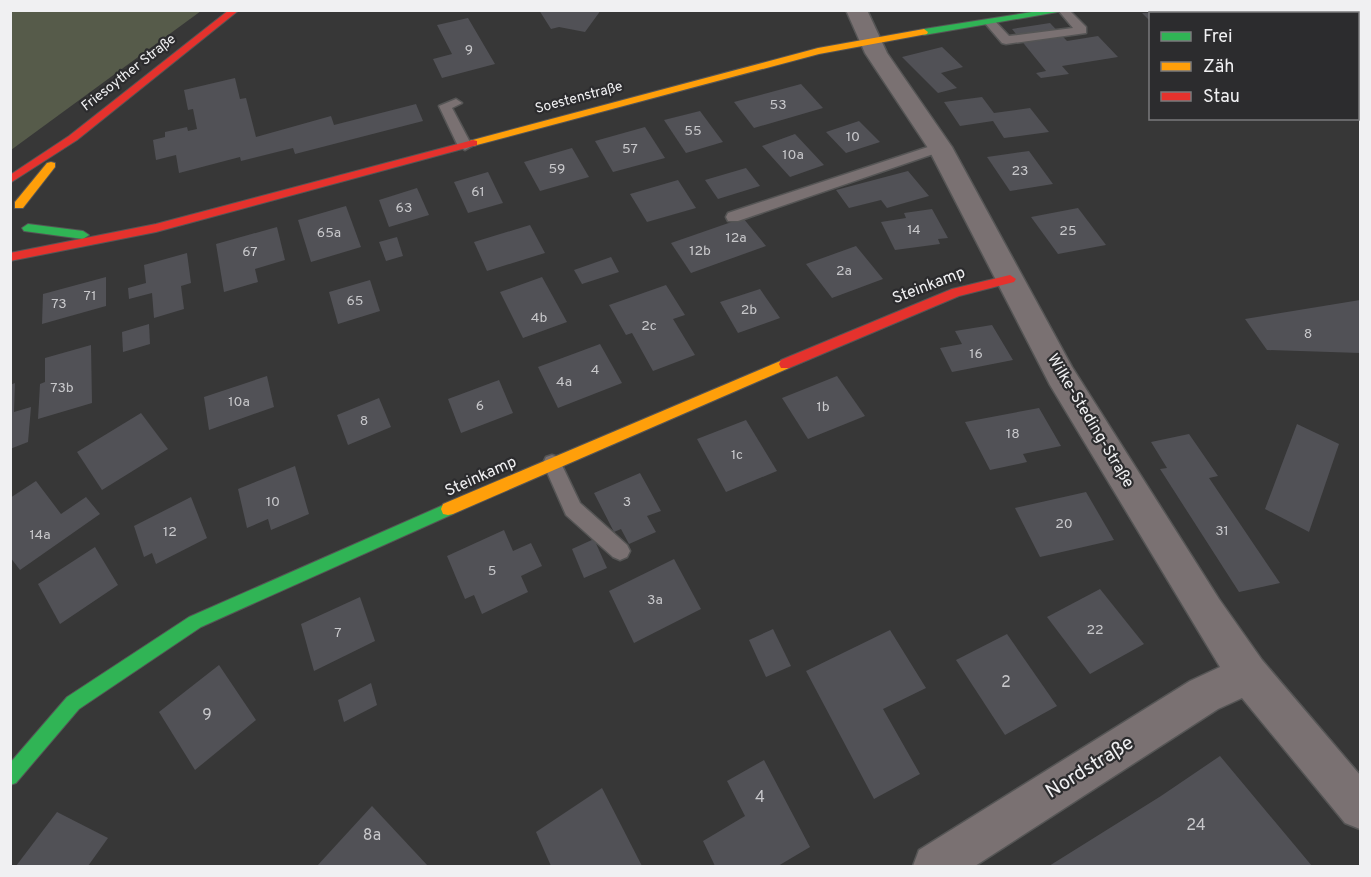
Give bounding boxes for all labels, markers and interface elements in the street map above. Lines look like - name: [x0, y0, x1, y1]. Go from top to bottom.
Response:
- legend: [1149, 12, 1359, 120]
- text: Frei: [1203, 26, 1233, 49]
- street label: Friesoyther Straße: [78, 31, 180, 115]
- house number: 9: [465, 42, 473, 59]
- text: Zäh: [1203, 56, 1234, 79]
- street label: Soestenstraße: [533, 78, 625, 118]
- text: Stau: [1203, 86, 1240, 109]
- house number: 53: [769, 97, 787, 114]
- house number: 55: [684, 123, 702, 140]
- house number: 10: [846, 129, 860, 146]
- house number: 57: [622, 141, 638, 158]
- house number: 10a: [782, 147, 804, 164]
- house number: 59: [549, 161, 565, 178]
- house number: 23: [1012, 163, 1029, 180]
- house number: 61: [471, 184, 485, 201]
- house number: 63: [396, 200, 412, 217]
- house number: 14: [907, 222, 921, 239]
- house number: 25: [1059, 223, 1077, 240]
- house number: 65a: [317, 225, 341, 242]
- house number: 12a: [725, 230, 747, 247]
- house number: 12b: [689, 243, 711, 260]
- house number: 67: [242, 244, 258, 261]
- house number: 2a: [836, 263, 852, 280]
- street label: Steinkamp: [890, 263, 968, 309]
- house number: 71: [84, 288, 96, 305]
- house number: 65: [346, 293, 364, 310]
- house number: 73: [51, 296, 67, 313]
- house number: 2b: [741, 302, 757, 319]
- house number: 4b: [531, 310, 547, 327]
- house number: 2c: [641, 318, 657, 335]
- house number: 8: [1304, 326, 1312, 343]
- house number: 16: [969, 346, 983, 363]
- street label: Wilke-Steding-Straße: [1042, 350, 1138, 492]
- house number: 4: [591, 362, 599, 379]
- house number: 4a: [556, 374, 572, 391]
- house number: 73b: [50, 380, 74, 397]
- house number: 10a: [228, 394, 250, 411]
- house number: 6: [476, 398, 484, 415]
- house number: 1b: [816, 399, 830, 416]
- house number: 8: [360, 413, 368, 430]
- house number: 18: [1006, 426, 1020, 443]
- house number: 1c: [731, 447, 743, 464]
- street label: Steinkamp: [442, 452, 520, 502]
- house number: 10: [266, 494, 280, 511]
- house number: 3: [623, 494, 631, 511]
- house number: 20: [1055, 516, 1073, 533]
- house number: 31: [1215, 523, 1229, 540]
- house number: 12: [163, 524, 177, 541]
- house number: 14a: [30, 527, 51, 544]
- house number: 5: [488, 563, 496, 580]
- house number: 3a: [647, 592, 663, 609]
- house number: 22: [1086, 622, 1104, 639]
- house number: 7: [334, 625, 342, 642]
- house number: 2: [1001, 673, 1011, 693]
- house number: 9: [202, 706, 212, 726]
- street label: Nordstraße: [1041, 731, 1139, 805]
- house number: 4: [755, 788, 765, 808]
- house number: 24: [1186, 816, 1206, 836]
- house number: 8a: [363, 826, 381, 846]

